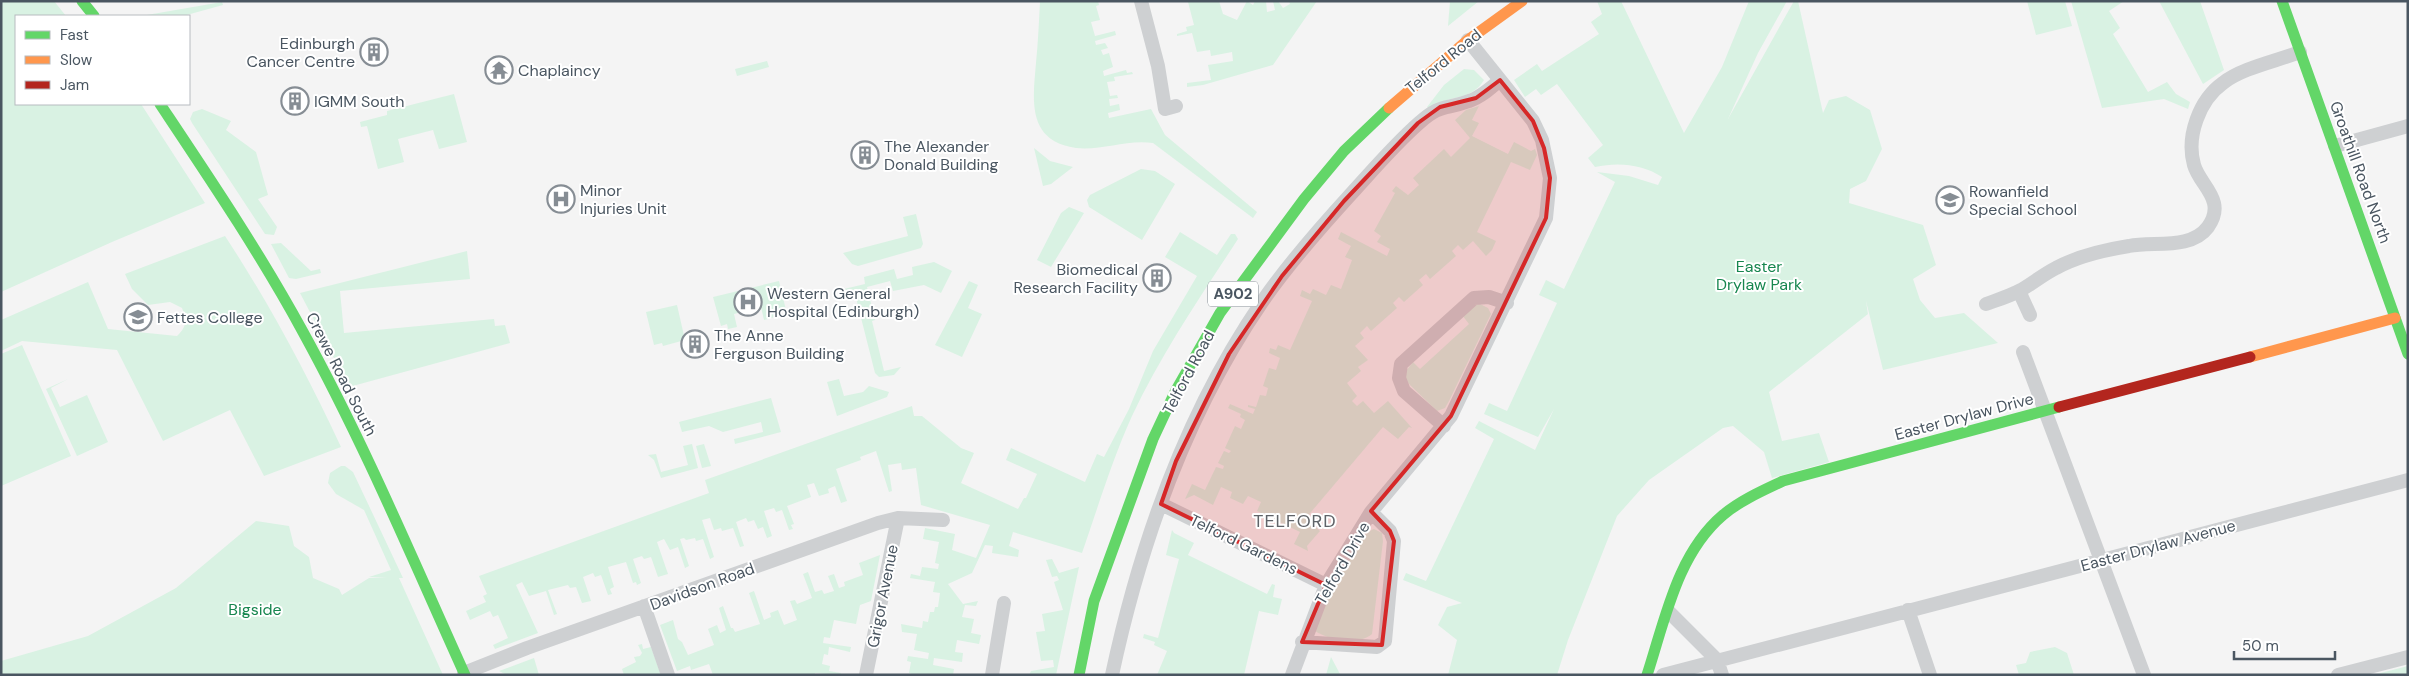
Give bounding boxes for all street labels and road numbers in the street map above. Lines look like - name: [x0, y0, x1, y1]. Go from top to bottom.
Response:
- street label: Telford Road: [1401, 24, 1486, 98]
- street label: Groathill Road North: [2325, 98, 2396, 246]
- road number: A902: [1208, 282, 1258, 306]
- street label: Crewe Road South: [301, 309, 382, 440]
- street label: Telford Road: [1158, 327, 1219, 418]
- street label: Easter Drylaw Drive: [1892, 388, 2036, 445]
- street label: Telford Gardens: [1186, 509, 1301, 580]
- street label: Easter Drylaw Avenue: [2078, 515, 2238, 576]
- street label: Telford Drive: [1310, 518, 1375, 609]
- street label: Grigor Avenue: [862, 543, 903, 649]
- street label: Davidson Road: [647, 558, 757, 615]

